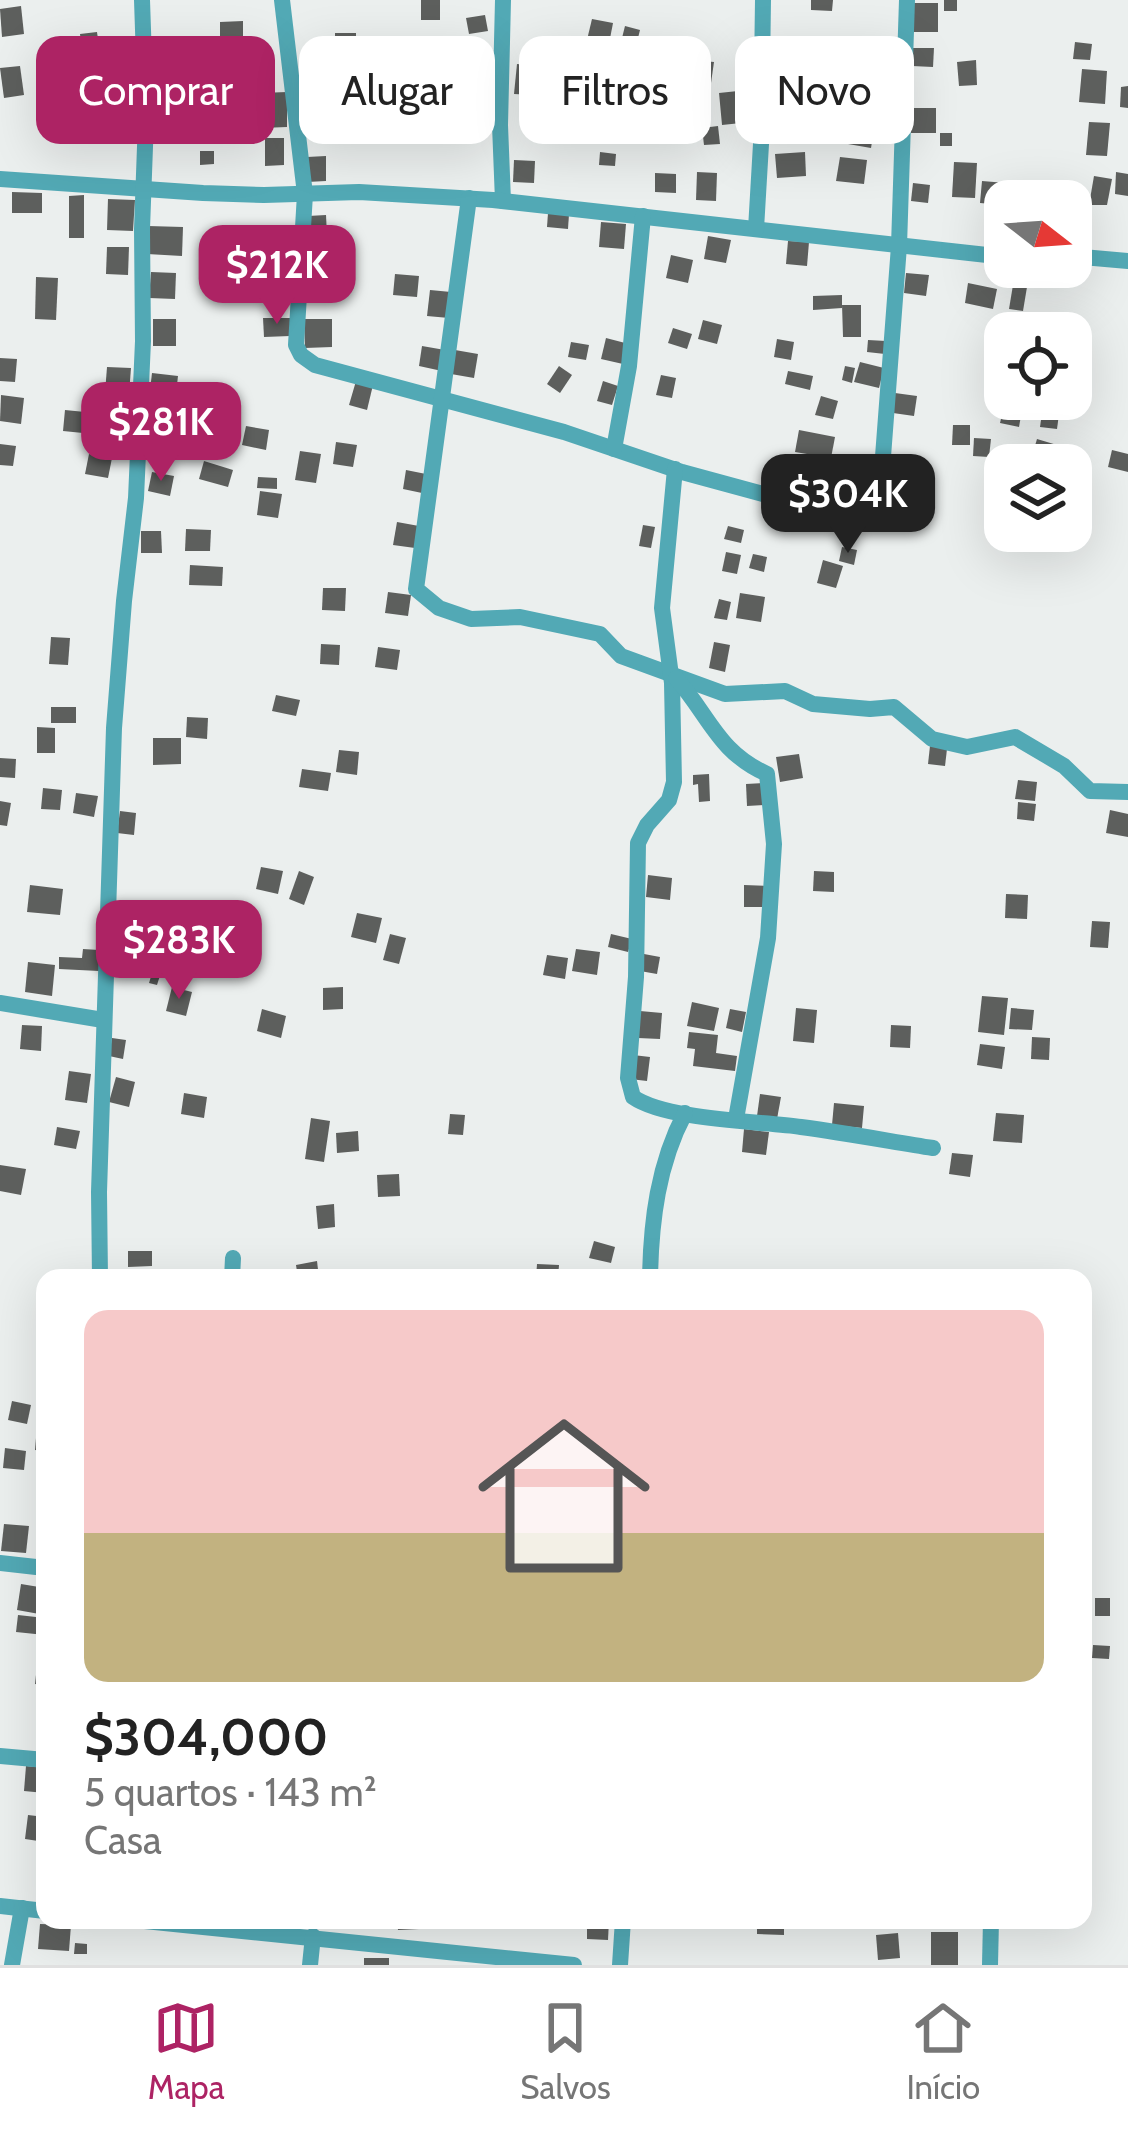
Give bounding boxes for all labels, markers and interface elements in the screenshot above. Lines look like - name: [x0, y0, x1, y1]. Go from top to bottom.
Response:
- chip: Comprar: [36, 36, 275, 144]
- chip: Alugar: [299, 36, 495, 144]
- chip: Filtros: [519, 36, 711, 144]
- chip: Novo: [735, 36, 914, 144]
- north arrow: [984, 180, 1092, 288]
- map controls: [984, 180, 1092, 552]
- pin: $212K: [193, 225, 361, 327]
- text: $212K: [226, 240, 328, 288]
- button: locate: [984, 312, 1092, 420]
- pin: $281K: [77, 382, 245, 484]
- text: $281K: [108, 397, 214, 445]
- button: layers: [984, 444, 1092, 552]
- pin: $304K: [764, 454, 932, 556]
- text: $304K: [788, 469, 908, 517]
- pin: $283K: [95, 900, 263, 1002]
- text: $283K: [123, 915, 235, 963]
- icon: home: [456, 1388, 672, 1604]
- text: $304,000: [84, 1706, 328, 1768]
- text: 5 quartos · 143 m²: [84, 1768, 377, 1816]
- text: Casa: [84, 1816, 162, 1864]
- tab: Mapa: [148, 1995, 225, 2107]
- tab: Salvos: [520, 1995, 611, 2107]
- tab: Início: [906, 1995, 980, 2107]

